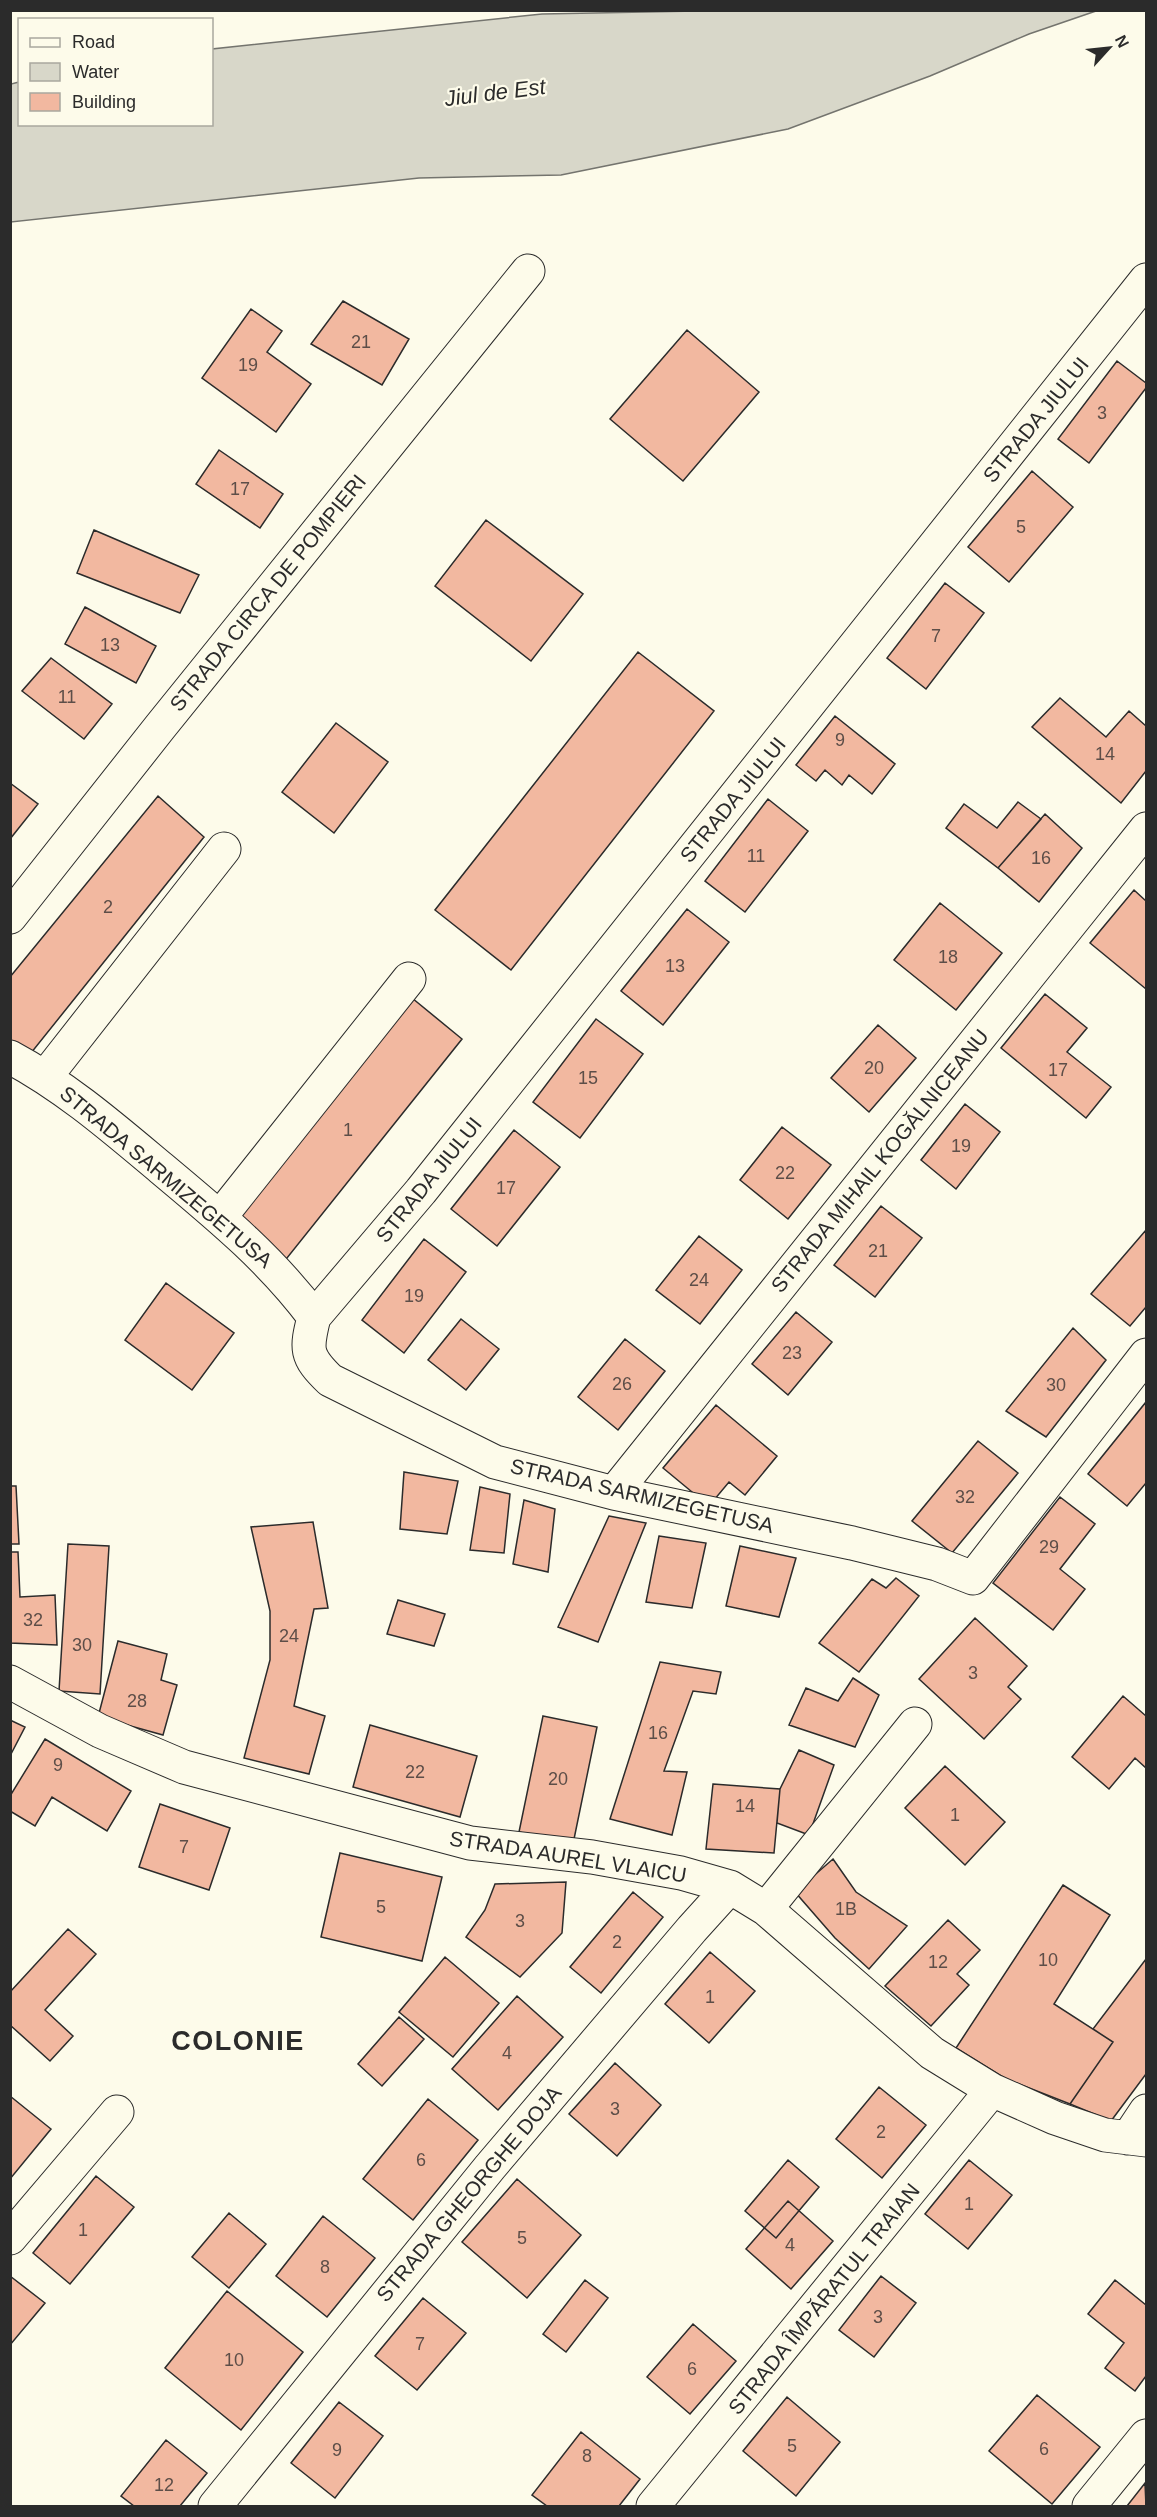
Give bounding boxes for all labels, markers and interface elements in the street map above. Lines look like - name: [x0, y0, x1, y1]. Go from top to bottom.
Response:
- legend: [18, 18, 213, 126]
- north arrow: [1079, 18, 1139, 78]
- text: Road: [72, 32, 115, 52]
- text: N: [1112, 32, 1132, 50]
- text: Water: [72, 62, 119, 82]
- water label: Jiul de Est: [442, 74, 548, 111]
- text: Building: [72, 92, 136, 112]
- house number: 21: [351, 332, 371, 352]
- street label: STRADA JIULUI: [978, 353, 1093, 487]
- house number: 19: [238, 355, 258, 375]
- house number: 3: [1097, 403, 1107, 423]
- street label: STRADA CIRCA DE POMPIERI: [165, 470, 370, 716]
- house number: 17: [230, 479, 250, 499]
- house number: 5: [1016, 517, 1026, 537]
- house number: 7: [931, 626, 941, 646]
- house number: 13: [100, 635, 120, 655]
- house number: 11: [58, 687, 76, 707]
- house number: 9: [835, 730, 845, 750]
- street label: STRADA JIULUI: [675, 733, 790, 867]
- house number: 14: [1095, 744, 1115, 764]
- house number: 11: [747, 846, 765, 866]
- house number: 16: [1031, 848, 1051, 868]
- house number: 2: [103, 897, 113, 917]
- house number: 18: [938, 947, 958, 967]
- house number: 13: [665, 956, 685, 976]
- street label: STRADA MIHAIL KOGĂLNICEANU: [766, 1025, 993, 1297]
- house number: 20: [864, 1058, 884, 1078]
- house number: 17: [1048, 1060, 1068, 1080]
- house number: 15: [578, 1068, 598, 1088]
- street label: STRADA SARMIZEGETUSA: [56, 1081, 277, 1272]
- street label: STRADA JIULUI: [371, 1113, 486, 1247]
- house number: 1: [343, 1120, 353, 1140]
- house number: 19: [951, 1136, 971, 1156]
- house number: 22: [775, 1163, 795, 1183]
- house number: 17: [496, 1178, 516, 1198]
- house number: 21: [868, 1241, 888, 1261]
- house number: 24: [689, 1270, 709, 1290]
- house number: 19: [404, 1286, 424, 1306]
- house number: 23: [782, 1343, 802, 1363]
- house number: 26: [612, 1374, 632, 1394]
- house number: 30: [1046, 1375, 1066, 1395]
- street label: STRADA SARMIZEGETUSA: [508, 1454, 776, 1537]
- house number: 32: [955, 1487, 975, 1507]
- house number: 29: [1039, 1537, 1059, 1557]
- house number: 32: [23, 1610, 43, 1630]
- house number: 24: [279, 1626, 299, 1646]
- house number: 30: [72, 1635, 92, 1655]
- house number: 3: [968, 1663, 978, 1683]
- house number: 28: [127, 1691, 147, 1711]
- house number: 16: [648, 1723, 668, 1743]
- house number: 9: [53, 1755, 63, 1775]
- house number: 22: [405, 1762, 425, 1782]
- house number: 20: [548, 1769, 568, 1789]
- house number: 14: [735, 1796, 755, 1816]
- house number: 1: [950, 1805, 960, 1825]
- street label: STRADA AUREL VLAICU: [448, 1826, 688, 1887]
- house number: 7: [179, 1837, 189, 1857]
- house number: 5: [376, 1897, 386, 1917]
- house number: 1B: [835, 1899, 857, 1919]
- house number: 3: [515, 1911, 525, 1931]
- house number: 2: [612, 1932, 622, 1952]
- house number: 10: [1038, 1950, 1058, 1970]
- house number: 12: [928, 1952, 948, 1972]
- house number: 1: [705, 1987, 715, 2007]
- district label: COLONIE: [171, 2026, 305, 2056]
- house number: 4: [502, 2043, 512, 2063]
- street label: STRADA GHEORGHE DOJA: [372, 2081, 566, 2306]
- house number: 3: [610, 2099, 620, 2119]
- house number: 2: [876, 2122, 886, 2142]
- house number: 6: [416, 2150, 426, 2170]
- street label: STRADA ÎMPĂRATUL TRAIAN: [723, 2179, 924, 2419]
- house number: 1: [964, 2194, 974, 2214]
- house number: 1: [78, 2220, 88, 2240]
- house number: 5: [517, 2228, 527, 2248]
- house number: 4: [785, 2235, 795, 2255]
- house number: 8: [320, 2257, 330, 2277]
- house number: 3: [873, 2307, 883, 2327]
- house number: 7: [415, 2334, 425, 2354]
- house number: 10: [224, 2350, 244, 2370]
- house number: 6: [687, 2359, 697, 2379]
- house number: 5: [787, 2436, 797, 2456]
- house number: 6: [1039, 2439, 1049, 2459]
- house number: 9: [332, 2440, 342, 2460]
- house number: 8: [582, 2446, 592, 2466]
- house number: 12: [154, 2475, 174, 2495]

